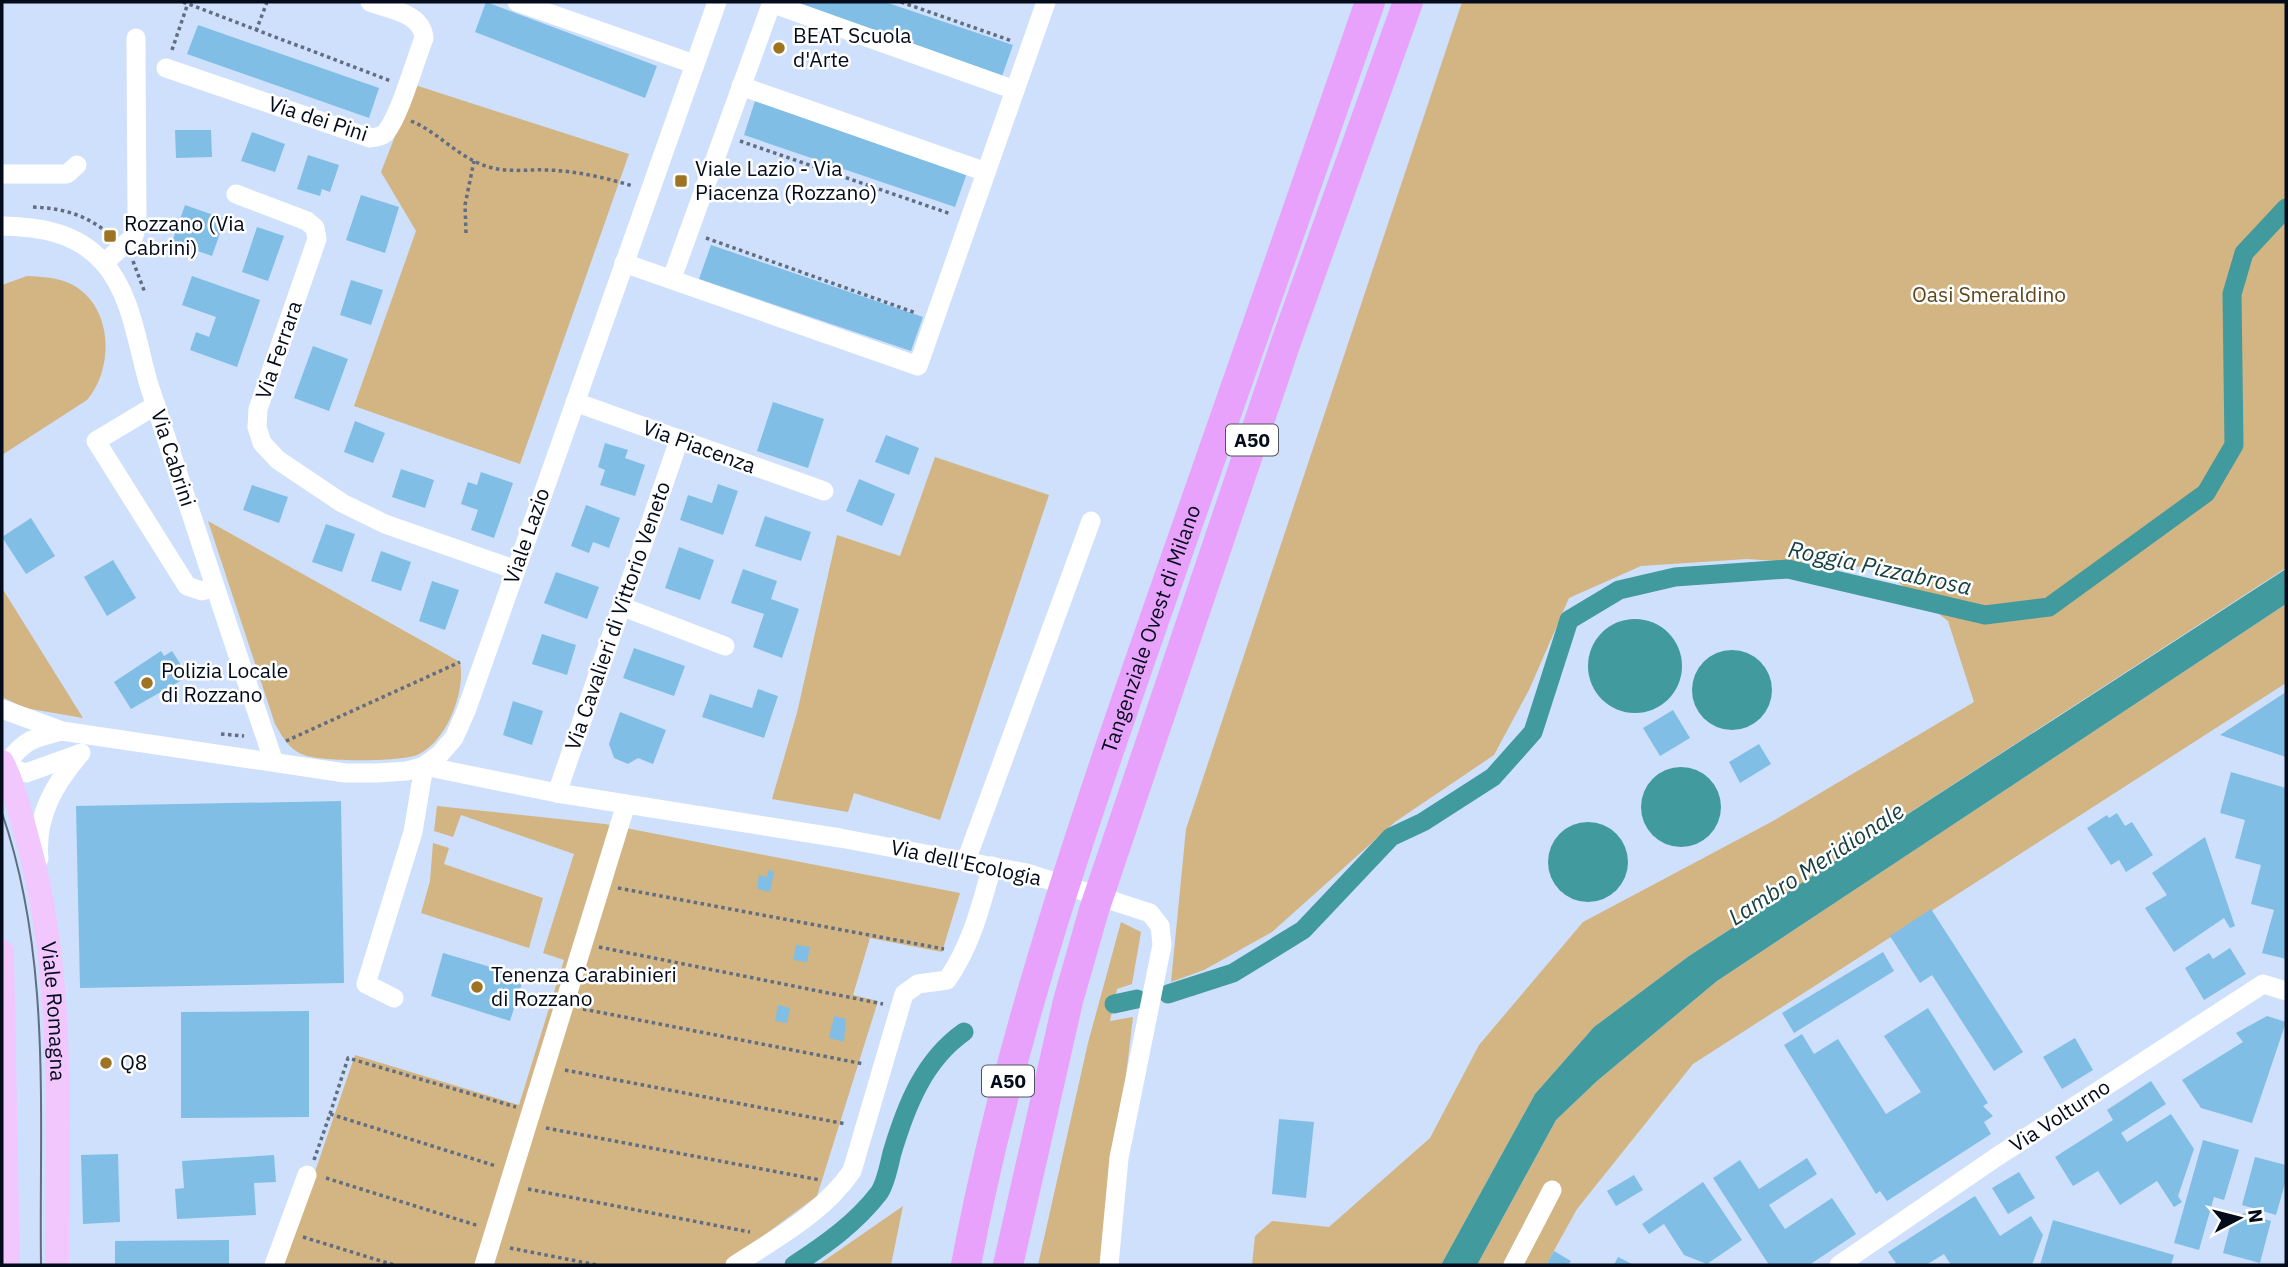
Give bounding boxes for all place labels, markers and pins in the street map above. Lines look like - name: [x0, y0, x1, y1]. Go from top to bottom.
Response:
- place label: BEAT Scuola d'Arte: [793, 21, 911, 73]
- marker: BEAT Scuola d'Arte: [771, 40, 787, 56]
- place label: Viale Lazio - Via Piacenza (Rozzano): [695, 154, 877, 206]
- marker: Viale Lazio - Via Piacenza (Rozzano): [673, 173, 689, 189]
- place label: Rozzano (Via Cabrini): [124, 209, 245, 261]
- marker: Rozzano (Via Cabrini): [102, 228, 118, 244]
- place label: Polizia Locale di Rozzano: [161, 656, 288, 708]
- marker: Polizia Locale di Rozzano: [139, 675, 155, 691]
- place label: Tenenza Carabinieri di Rozzano: [491, 960, 677, 1012]
- marker: Tenenza Carabinieri di Rozzano: [469, 979, 485, 995]
- place label: Q8: [120, 1048, 147, 1076]
- marker: Q8: [98, 1055, 114, 1071]

